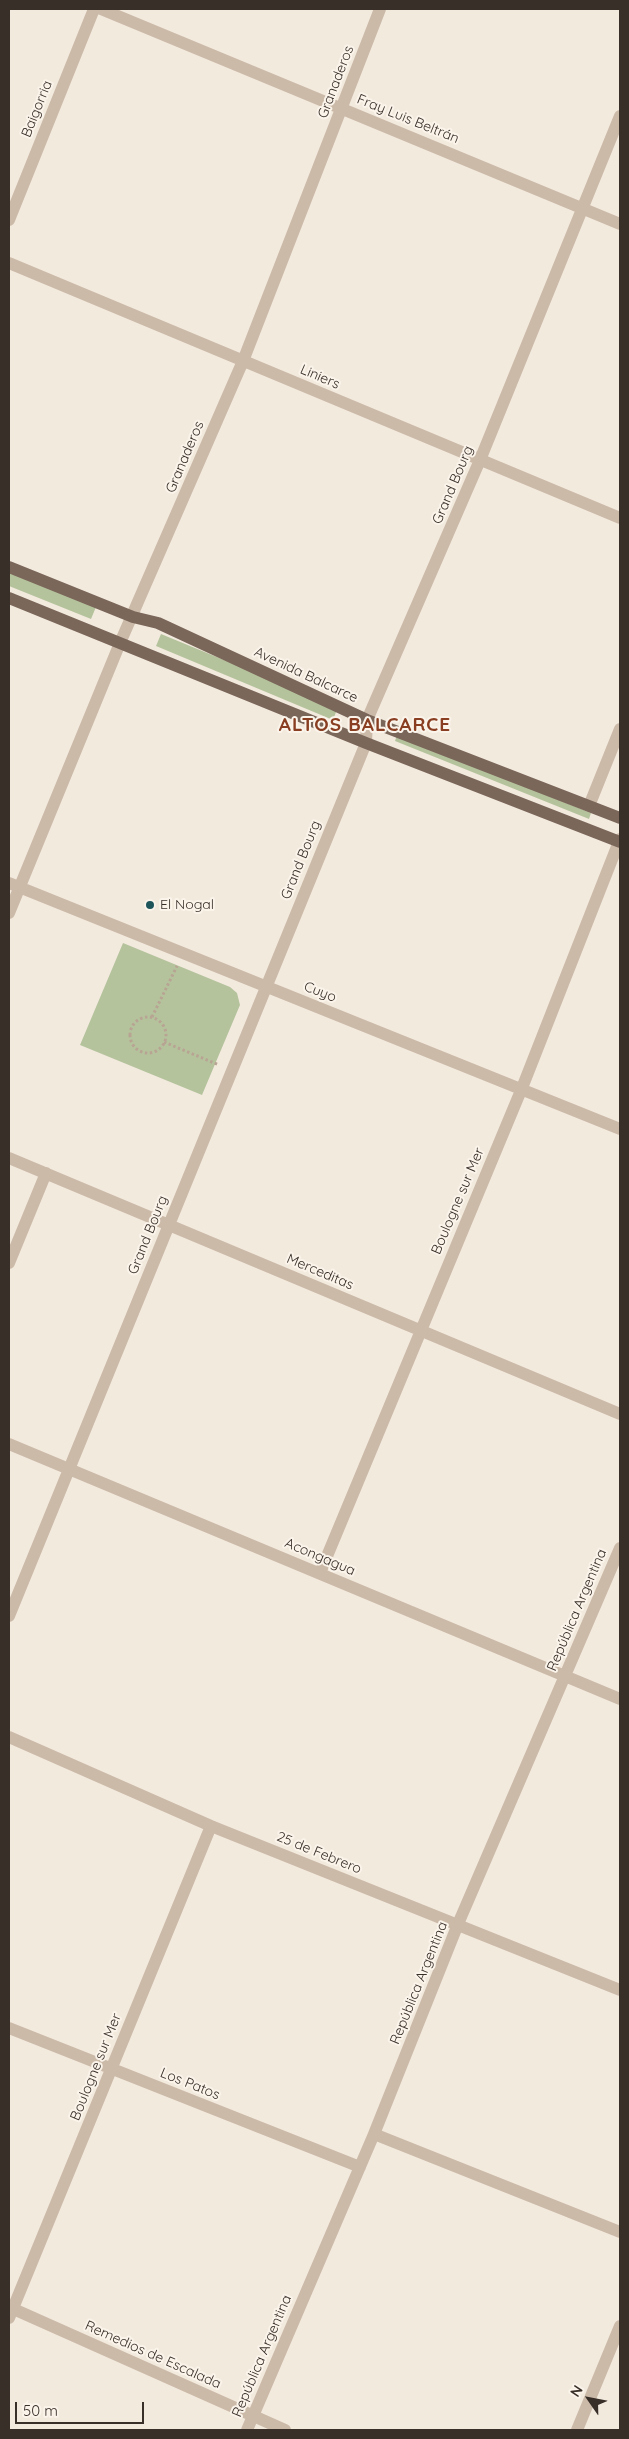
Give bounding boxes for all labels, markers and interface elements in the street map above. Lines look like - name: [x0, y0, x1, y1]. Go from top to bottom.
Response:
- street label: Granaderos: [314, 43, 358, 121]
- street label: Baigorria: [18, 78, 56, 140]
- street label: Fray Luis Beltrán: [354, 91, 462, 147]
- street label: Liniers: [298, 361, 342, 393]
- street label: Granaderos: [162, 419, 208, 495]
- street label: Grand Bourg: [429, 443, 477, 527]
- street label: Avenida Balcarce: [251, 644, 361, 706]
- district label: ALTOS BALCARCE: [277, 714, 453, 736]
- street label: Grand Bourg: [278, 818, 324, 902]
- place label: El Nogal: [160, 897, 214, 913]
- marker: El Nogal: [144, 899, 156, 911]
- street label: Cuyo: [301, 978, 339, 1006]
- street label: Boulogne sur Mer: [428, 1145, 488, 1257]
- street label: Grand Bourg: [125, 1193, 171, 1277]
- street label: Merceditas: [284, 1250, 356, 1294]
- street label: Acongagua: [282, 1535, 358, 1579]
- street label: República Argentina: [544, 1546, 610, 1674]
- street label: 25 de Febrero: [274, 1828, 364, 1878]
- street label: República Argentina: [387, 1919, 451, 2047]
- street label: Boulogne sur Mer: [67, 2011, 125, 2123]
- street label: Los Patos: [158, 2064, 222, 2104]
- street label: República Argentina: [229, 2292, 295, 2420]
- street label: Remedios de Escalada: [82, 2317, 224, 2393]
- north arrow: [564, 2374, 614, 2424]
- text: N: [566, 2382, 587, 2400]
- scale bar: [18, 2392, 146, 2424]
- text: 50 m: [23, 2401, 58, 2420]

